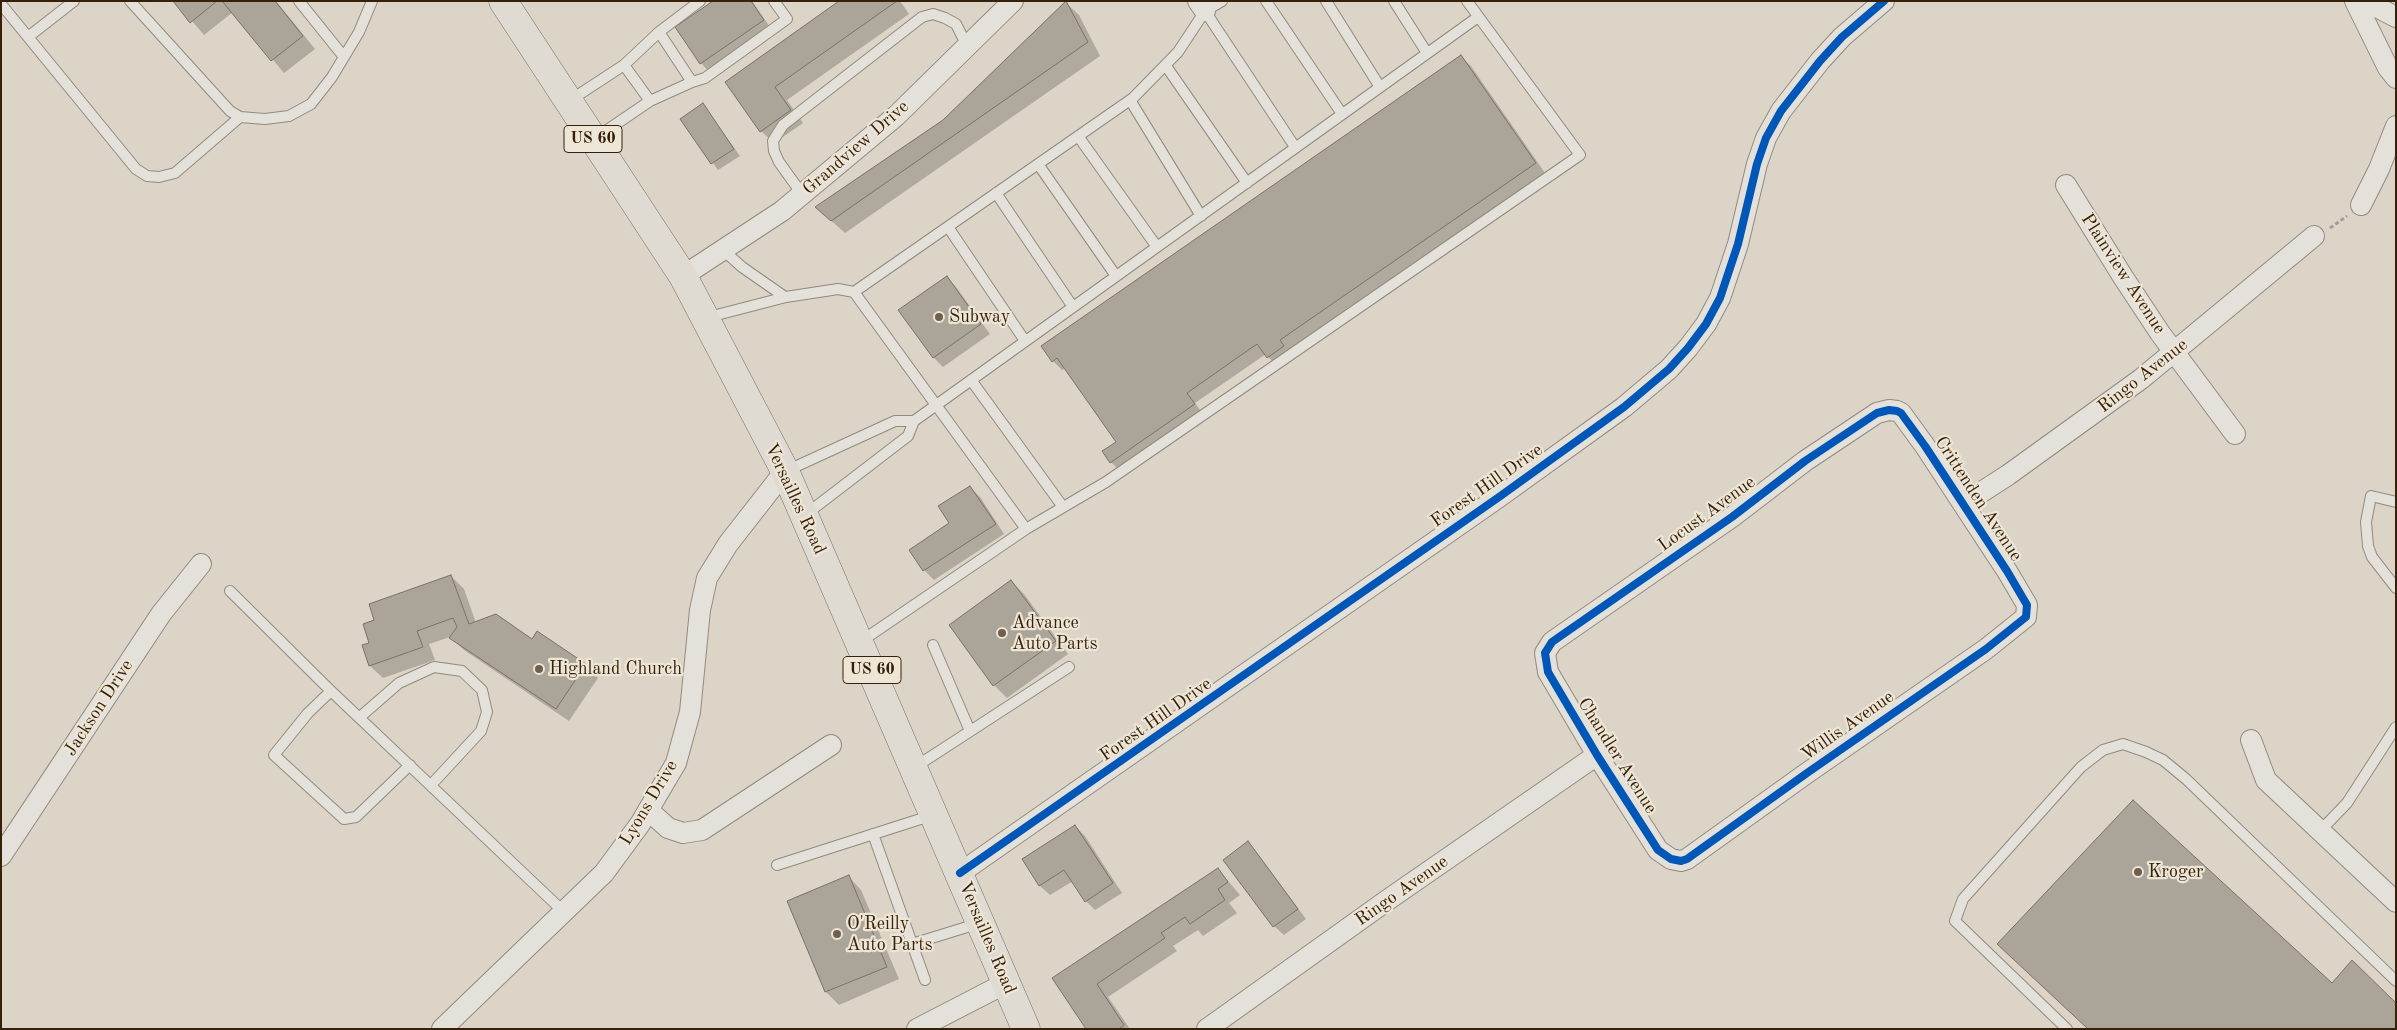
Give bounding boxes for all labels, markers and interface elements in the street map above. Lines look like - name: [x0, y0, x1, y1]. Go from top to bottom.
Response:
- street label: Grandview Drive: [799, 96, 913, 200]
- road number: US 60: [564, 126, 622, 152]
- street label: Plainview Avenue: [2076, 210, 2170, 338]
- place label: Subway: [949, 306, 1010, 328]
- marker: Subway: [933, 311, 945, 323]
- street label: Ringo Avenue: [2094, 334, 2192, 418]
- street label: Crittenden Avenue: [1930, 433, 2026, 565]
- street label: Forest Hill Drive: [1427, 439, 1547, 533]
- street label: Versailles Road: [760, 440, 830, 558]
- street label: Locust Avenue: [1654, 472, 1760, 556]
- place label: Advance Auto Parts: [1012, 612, 1097, 654]
- marker: Advance Auto Parts: [996, 627, 1008, 639]
- street label: Jackson Drive: [60, 656, 138, 760]
- road number: US 60: [843, 656, 901, 684]
- place label: Highland Church: [549, 658, 682, 680]
- marker: Highland Church: [533, 663, 545, 675]
- street label: Forest Hill Drive: [1096, 673, 1216, 767]
- street label: Willis Avenue: [1798, 686, 1898, 766]
- street label: Chandler Avenue: [1573, 694, 1661, 818]
- street label: Lyons Drive: [615, 757, 683, 849]
- street label: Ringo Avenue: [1351, 851, 1453, 931]
- place label: Kroger: [2148, 861, 2203, 883]
- marker: Kroger: [2132, 866, 2144, 878]
- street label: Versailles Road: [954, 878, 1020, 998]
- place label: O'Reilly Auto Parts: [847, 913, 932, 956]
- marker: O'Reilly Auto Parts: [831, 928, 843, 940]

